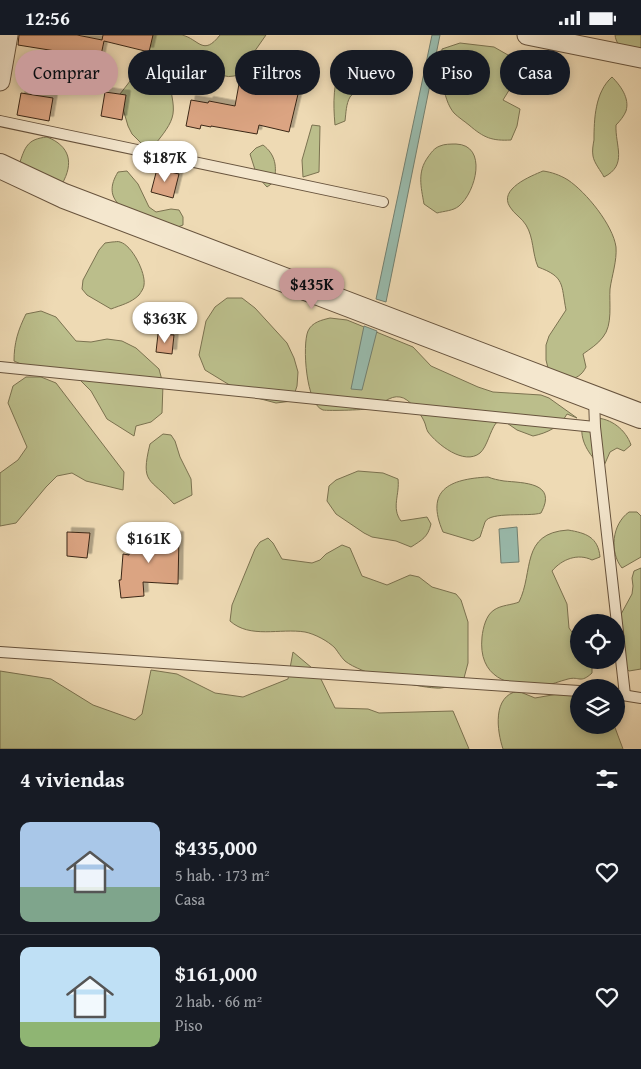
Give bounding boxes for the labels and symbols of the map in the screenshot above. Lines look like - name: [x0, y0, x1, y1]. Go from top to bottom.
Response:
- pin: $187K: [130, 141, 200, 183]
- pin: $435K: [277, 267, 347, 310]
- pin: $363K: [130, 301, 200, 344]
- pin: $161K: [114, 521, 184, 564]

